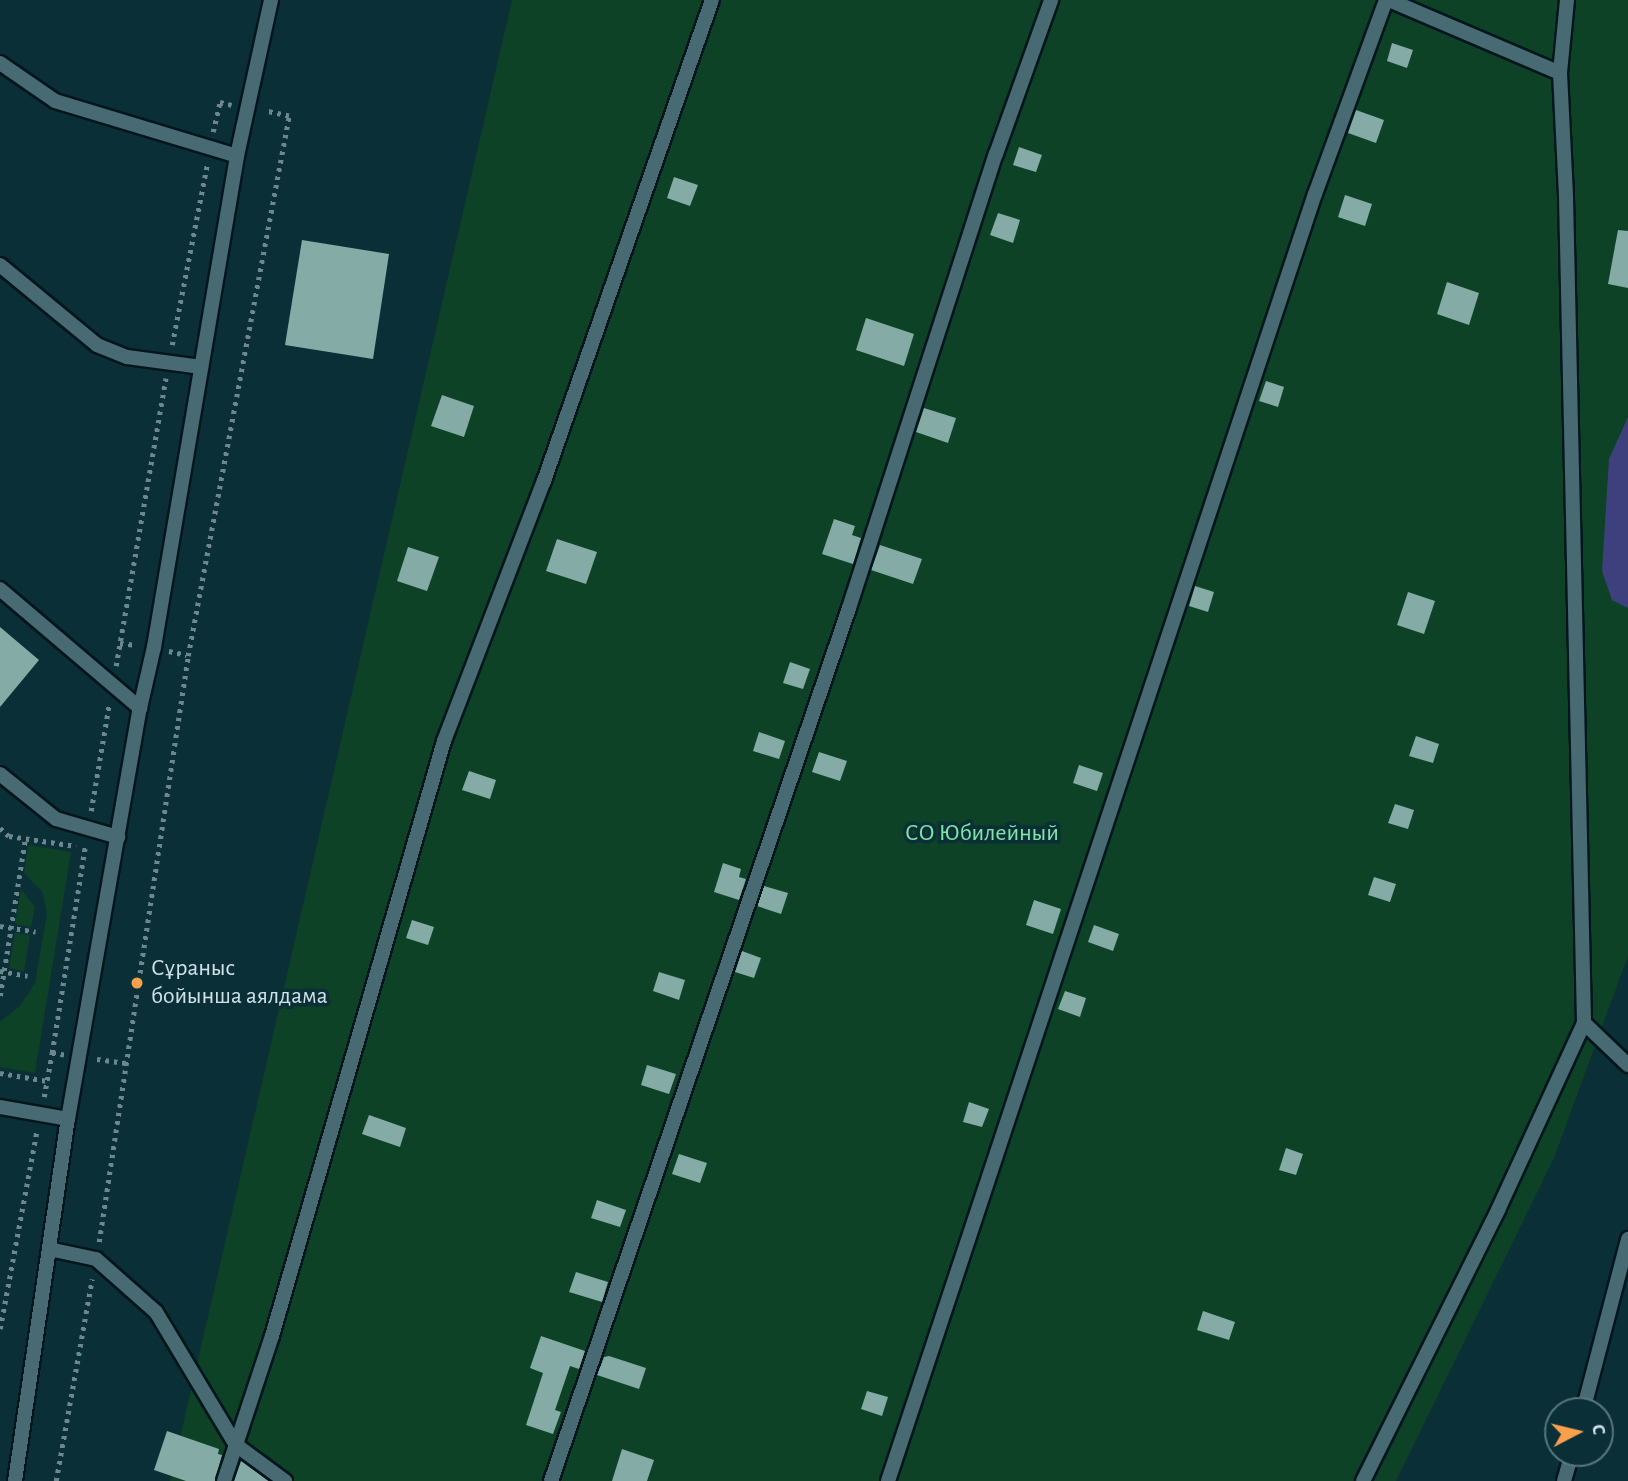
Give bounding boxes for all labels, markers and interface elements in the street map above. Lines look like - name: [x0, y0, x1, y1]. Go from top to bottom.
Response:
- park label: СО Юбилейный: [905, 820, 1059, 848]
- place label: Сұраныс бойынша аялдама: [151, 955, 328, 1011]
- marker: Сұраныс бойынша аялдама: [129, 975, 145, 991]
- north arrow: [1544, 1397, 1614, 1467]
- text: С: [1588, 1423, 1608, 1436]

